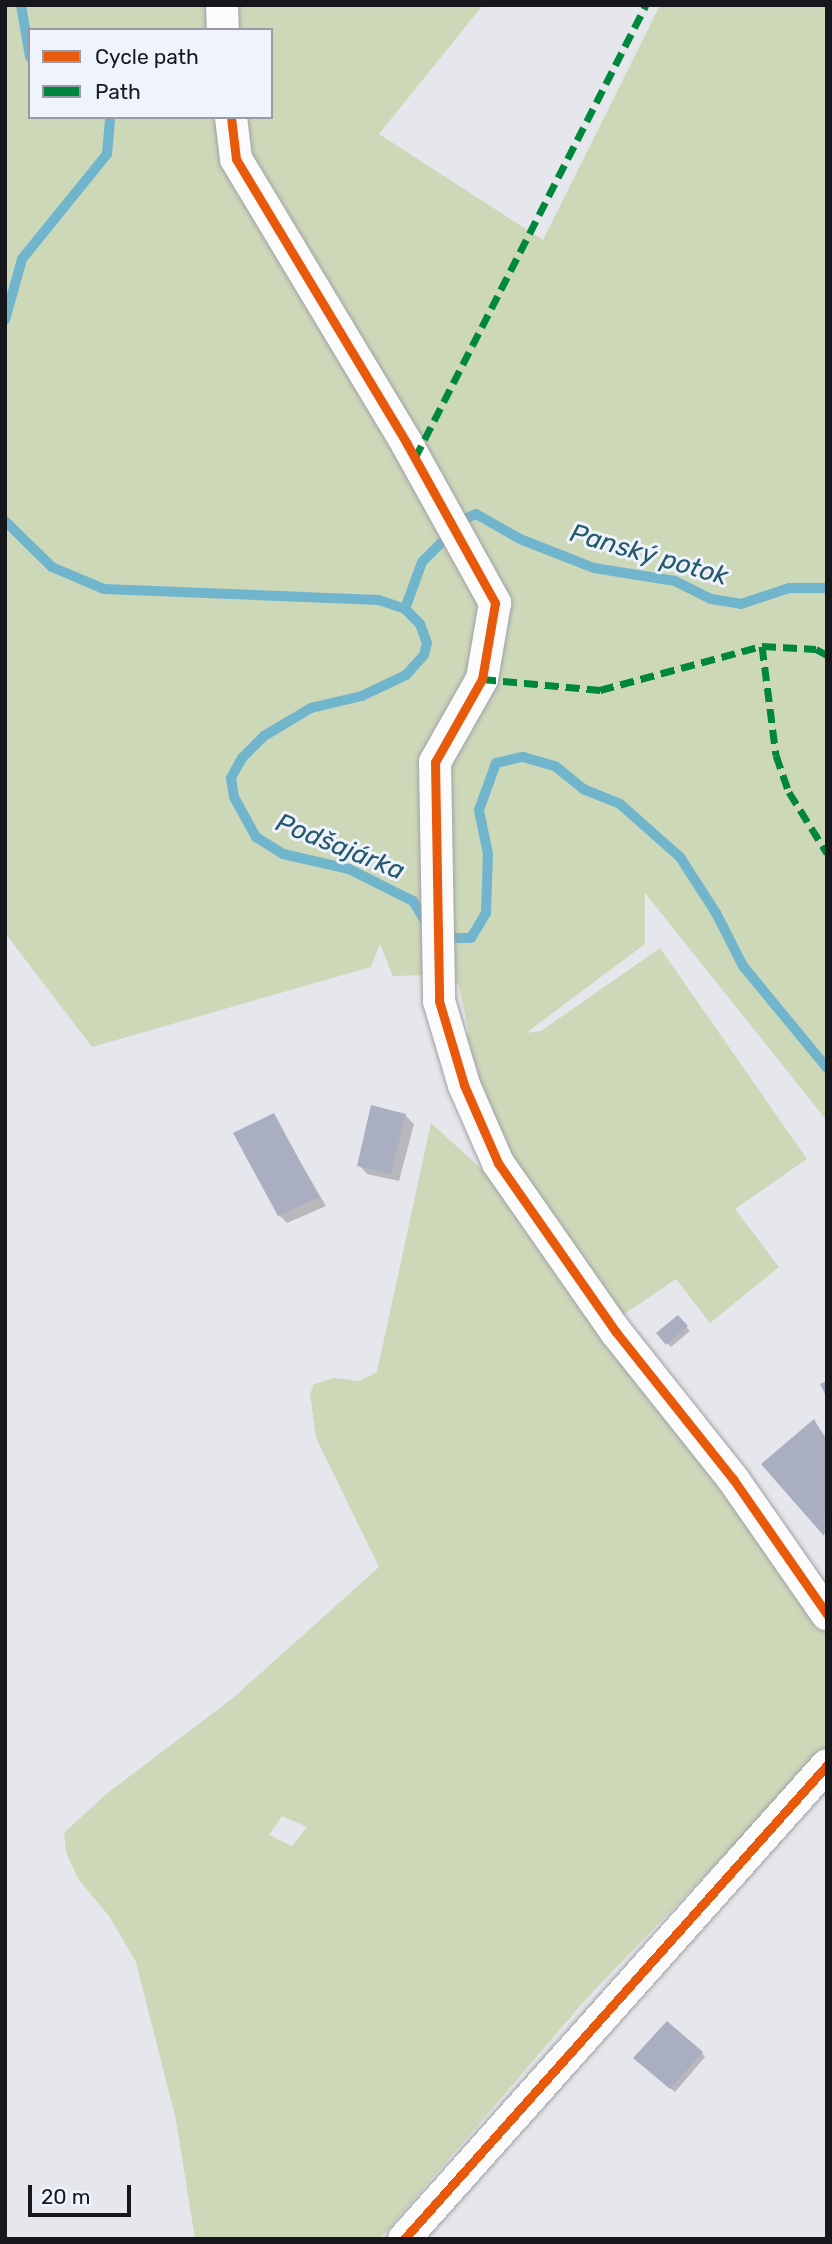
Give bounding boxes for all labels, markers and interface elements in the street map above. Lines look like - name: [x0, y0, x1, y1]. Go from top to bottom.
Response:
- legend: [28, 28, 273, 119]
- text: Cycle path: [95, 44, 199, 69]
- text: Path: [95, 79, 141, 104]
- water label: Panský potok: [566, 517, 732, 593]
- water label: Podšajárka: [271, 807, 409, 887]
- scale bar: [32, 2170, 135, 2214]
- text: 20 m: [41, 2184, 90, 2209]

